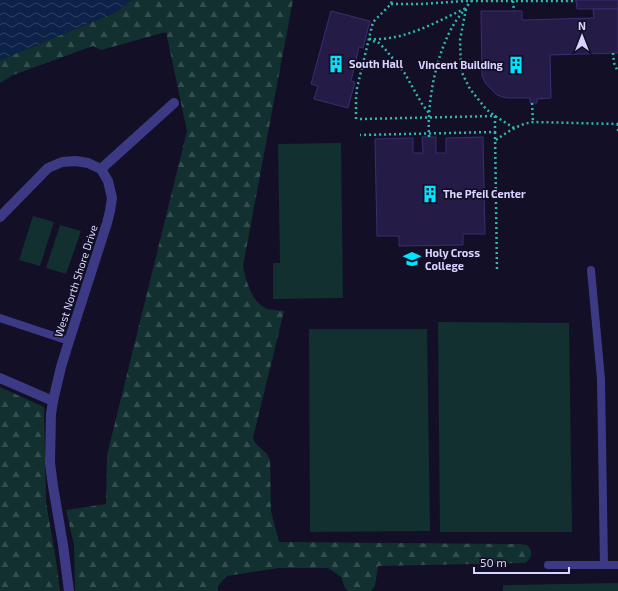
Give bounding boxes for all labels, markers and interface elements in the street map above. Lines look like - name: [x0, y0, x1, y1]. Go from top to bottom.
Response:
- north arrow: [562, 16, 602, 56]
- text: N: [578, 19, 586, 32]
- building icon: South Hall: [326, 54, 346, 74]
- building icon: Vincent Building: [506, 55, 526, 75]
- place label: South Hall: [349, 57, 403, 70]
- place label: Vincent Building: [418, 58, 504, 71]
- building icon: The Pfeil Center: [420, 184, 440, 204]
- place label: The Pfeil Center: [443, 187, 526, 200]
- street label: West North Shore Drive: [51, 223, 100, 339]
- place label: Holy Cross College: [425, 246, 480, 272]
- school or university icon: Holy Cross College: [402, 249, 422, 269]
- scale bar: [474, 549, 569, 575]
- text: 50 m: [480, 555, 507, 569]

